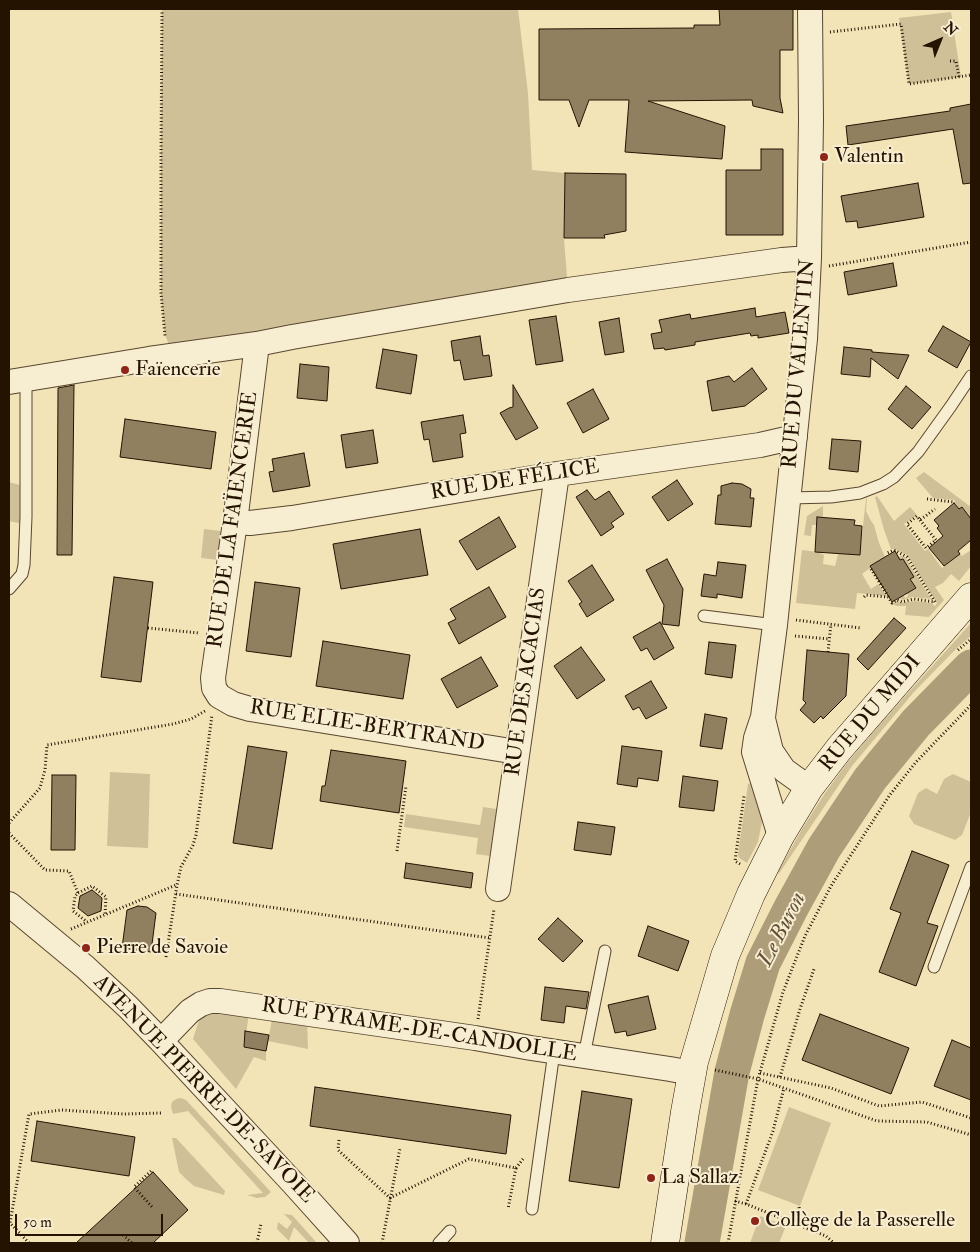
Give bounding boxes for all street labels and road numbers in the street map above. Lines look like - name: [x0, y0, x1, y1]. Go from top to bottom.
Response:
- street label: RUE DU VALENTIN: [778, 258, 822, 470]
- street label: RUE DE LA FAÏENCERIE: [204, 390, 264, 650]
- street label: RUE DE FÉLICE: [429, 455, 601, 507]
- street label: RUE DES ACACIAS: [501, 586, 553, 778]
- street label: RUE DU MIDI: [815, 650, 927, 778]
- street label: RUE ELIE-BERTRAND: [248, 696, 486, 758]
- street label: AVENUE PIERRE-DE-SAVOIE: [87, 971, 319, 1209]
- street label: RUE PYRAME-DE-CANDOLLE: [259, 994, 579, 1068]

